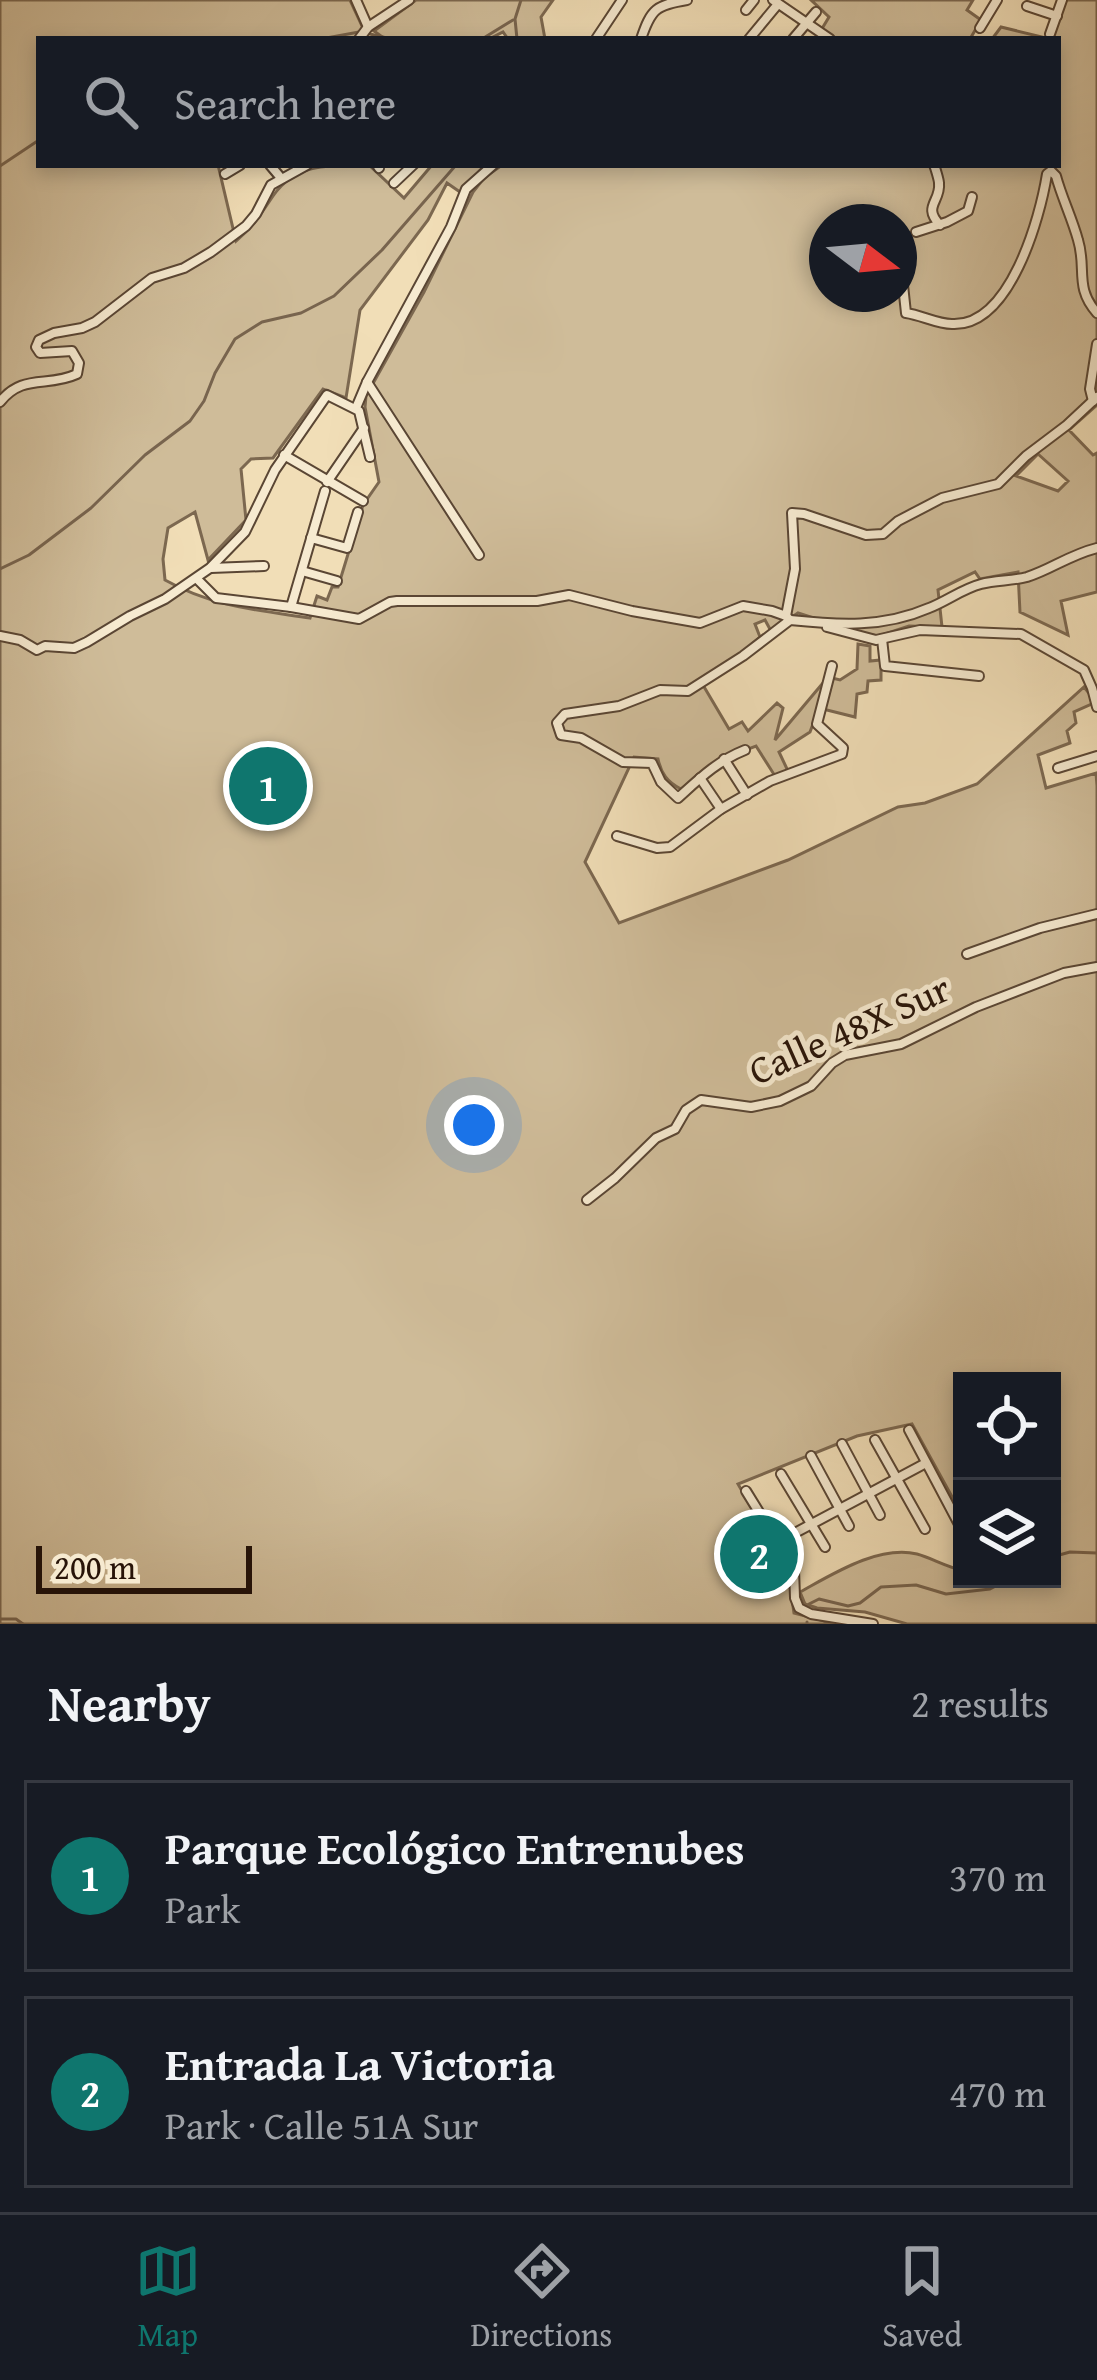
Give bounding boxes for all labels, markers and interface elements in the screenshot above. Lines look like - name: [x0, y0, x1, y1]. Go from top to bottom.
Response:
- search box: [36, 36, 1061, 168]
- icon: search: [78, 69, 144, 135]
- text: Search here: [174, 70, 396, 135]
- north arrow: [809, 204, 917, 312]
- pin: 1: [229, 741, 307, 831]
- street label: Calle 48X Sur: [739, 959, 959, 1098]
- your location: [444, 1095, 504, 1155]
- map controls: [953, 1372, 1061, 1588]
- button: locate: [953, 1372, 1061, 1480]
- button: layers: [953, 1480, 1061, 1588]
- pin: 2: [720, 1509, 798, 1599]
- scale bar: [36, 1540, 252, 1593]
- text: 200 m: [54, 1543, 136, 1591]
- text: Nearby: [48, 1665, 211, 1740]
- text: 2 results: [911, 1674, 1049, 1731]
- text: Parque Ecológico Entrenubes: [165, 1815, 744, 1880]
- text: 1: [80, 1848, 100, 1905]
- text: 370 m: [949, 1848, 1046, 1905]
- text: Park: [165, 1880, 240, 1937]
- text: Entrada La Victoria: [165, 2031, 555, 2096]
- text: 2: [80, 2064, 100, 2121]
- text: 470 m: [949, 2064, 1046, 2121]
- text: Park · Calle 51A Sur: [165, 2096, 478, 2153]
- tab: Map: [135, 2238, 201, 2358]
- tab: Directions: [471, 2238, 612, 2358]
- tab: Saved: [882, 2238, 962, 2358]

